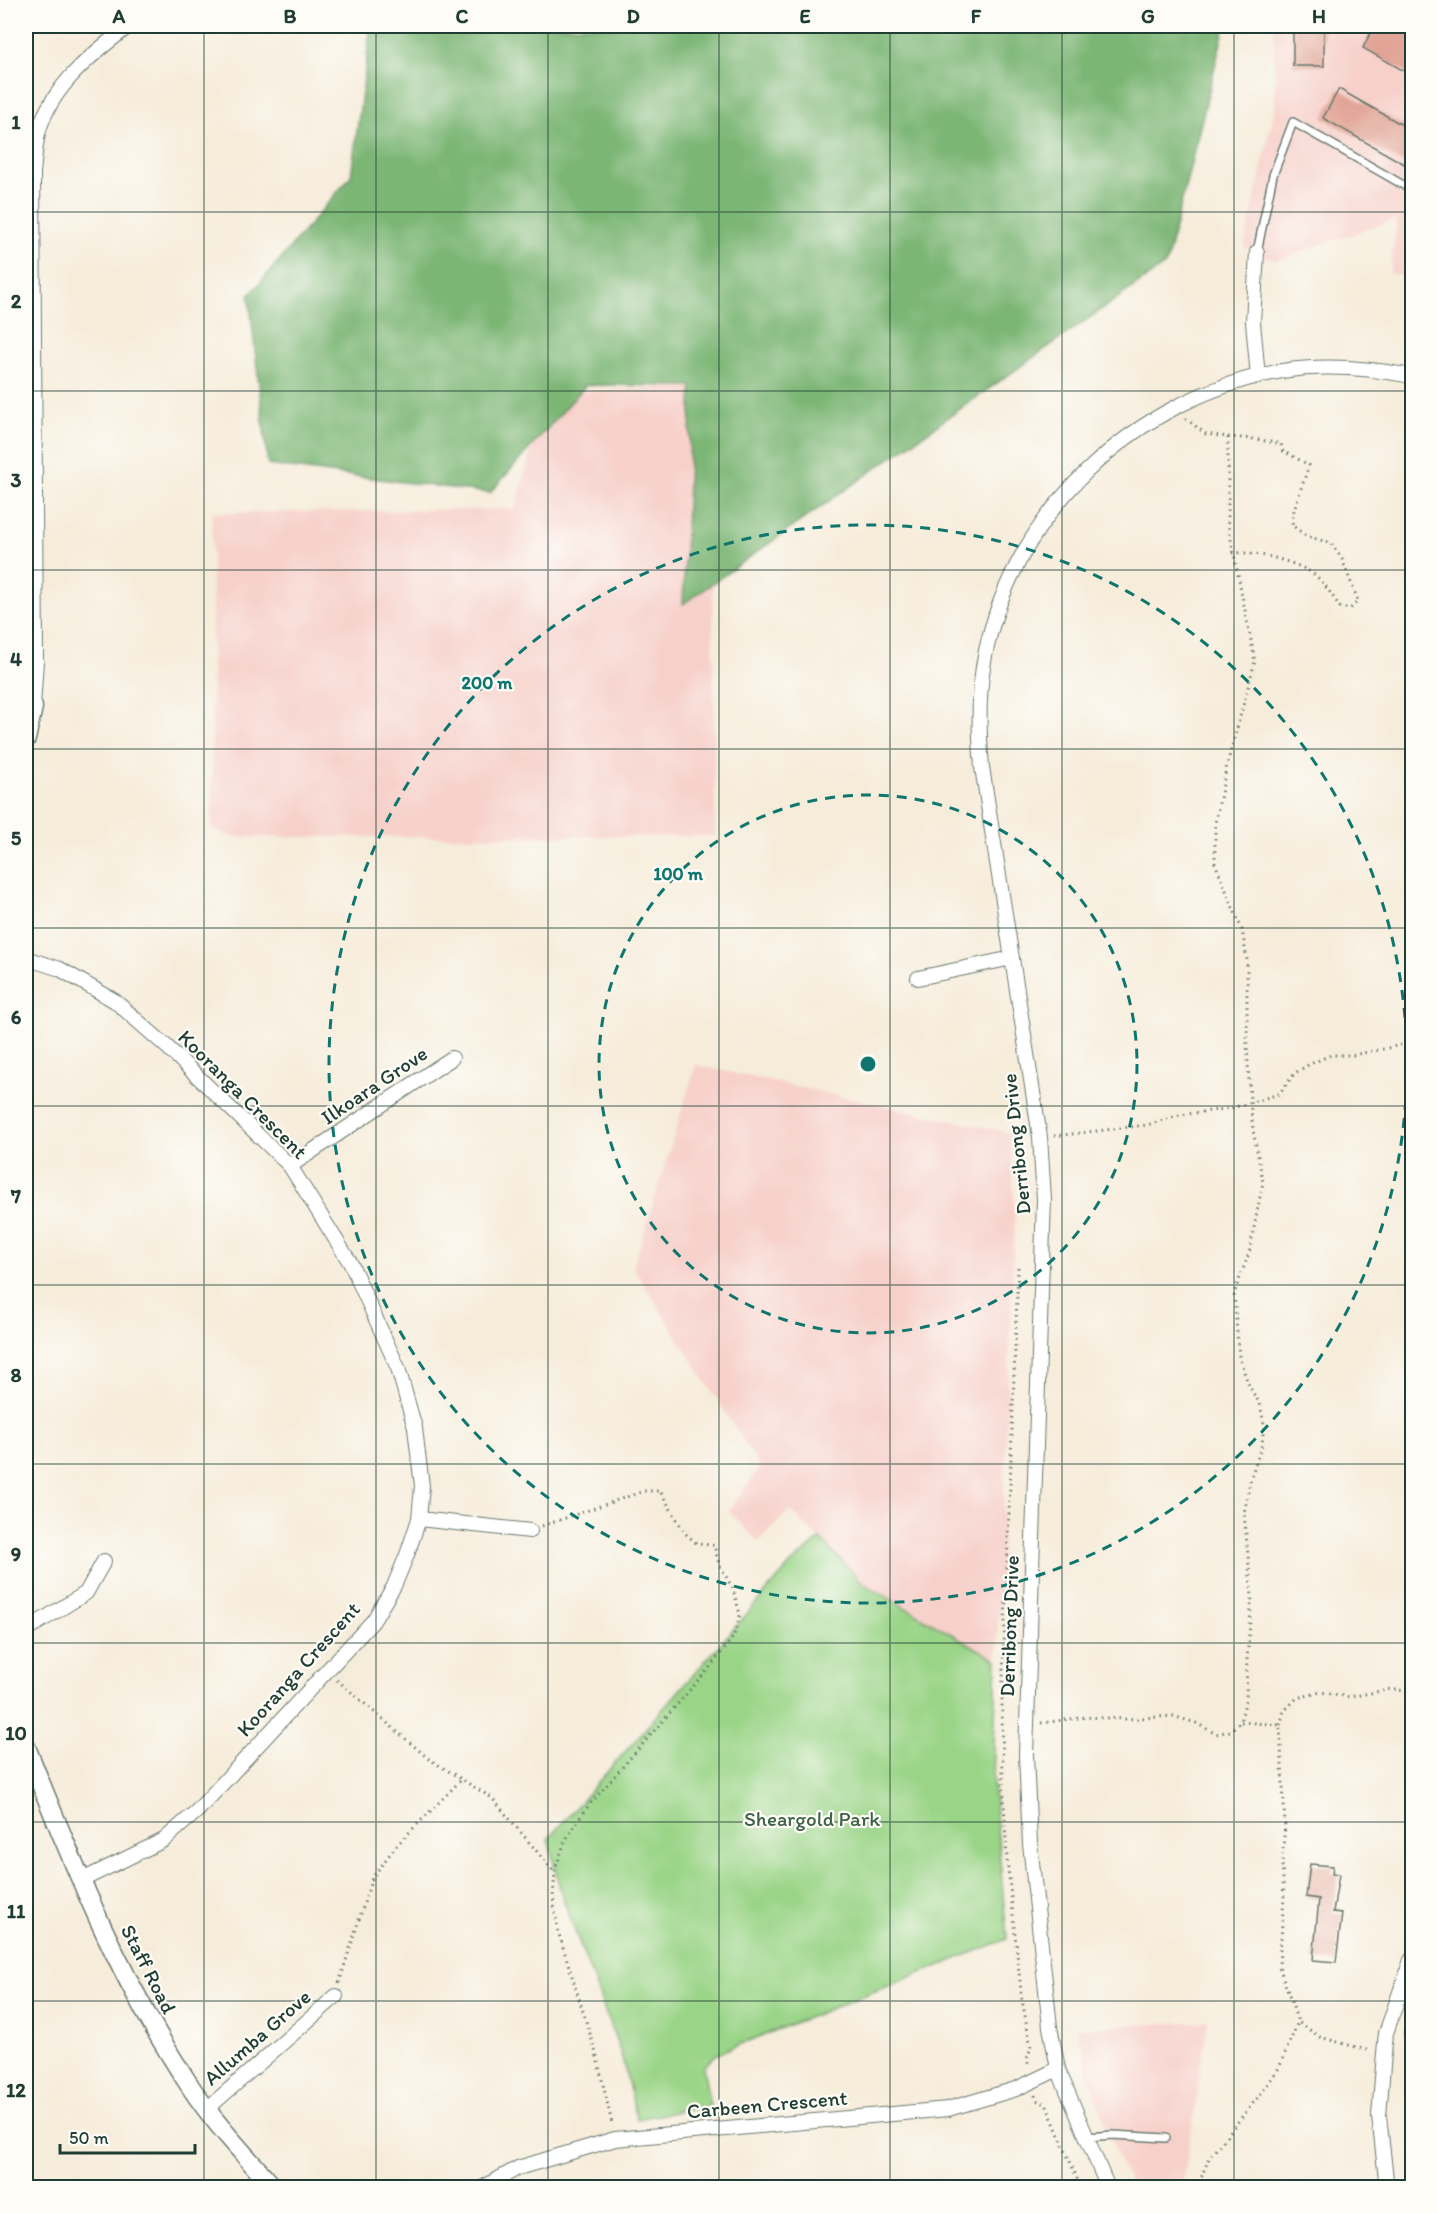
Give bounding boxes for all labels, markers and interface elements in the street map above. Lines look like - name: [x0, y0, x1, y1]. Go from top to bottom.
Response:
- text: A: [112, 4, 126, 28]
- text: B: [284, 4, 297, 28]
- text: C: [456, 4, 469, 28]
- text: D: [626, 4, 640, 28]
- text: E: [799, 4, 811, 28]
- text: F: [971, 4, 982, 28]
- text: G: [1141, 4, 1155, 28]
- text: H: [1312, 4, 1326, 28]
- text: 1: [11, 110, 21, 134]
- text: 2: [11, 289, 22, 313]
- text: 3: [11, 468, 22, 492]
- text: 4: [10, 647, 22, 671]
- text: 200 m: [462, 672, 513, 694]
- text: 5: [11, 826, 22, 850]
- text: 100 m: [653, 863, 704, 885]
- text: 6: [11, 1005, 22, 1029]
- street label: Kooranga Crescent: [173, 1024, 313, 1164]
- street label: Ilkoara Grove: [316, 1040, 432, 1130]
- centre of rings: [858, 1054, 878, 1074]
- street label: Derribong Drive: [996, 1072, 1036, 1216]
- text: 7: [10, 1184, 21, 1208]
- text: 8: [11, 1363, 22, 1387]
- text: 9: [11, 1542, 21, 1566]
- street label: Derribong Drive: [994, 1555, 1024, 1697]
- street label: Kooranga Crescent: [231, 1597, 365, 1741]
- text: 10: [5, 1721, 27, 1745]
- park label: Sheargold Park: [744, 1806, 880, 1831]
- text: 11: [7, 1899, 26, 1923]
- street label: Staff Road: [116, 1920, 182, 2018]
- street label: Allumba Grove: [198, 1984, 316, 2090]
- text: 12: [6, 2078, 26, 2102]
- street label: Carbeen Crescent: [686, 2085, 848, 2123]
- scale bar: [60, 2117, 195, 2155]
- text: 50 m: [69, 2127, 109, 2149]

